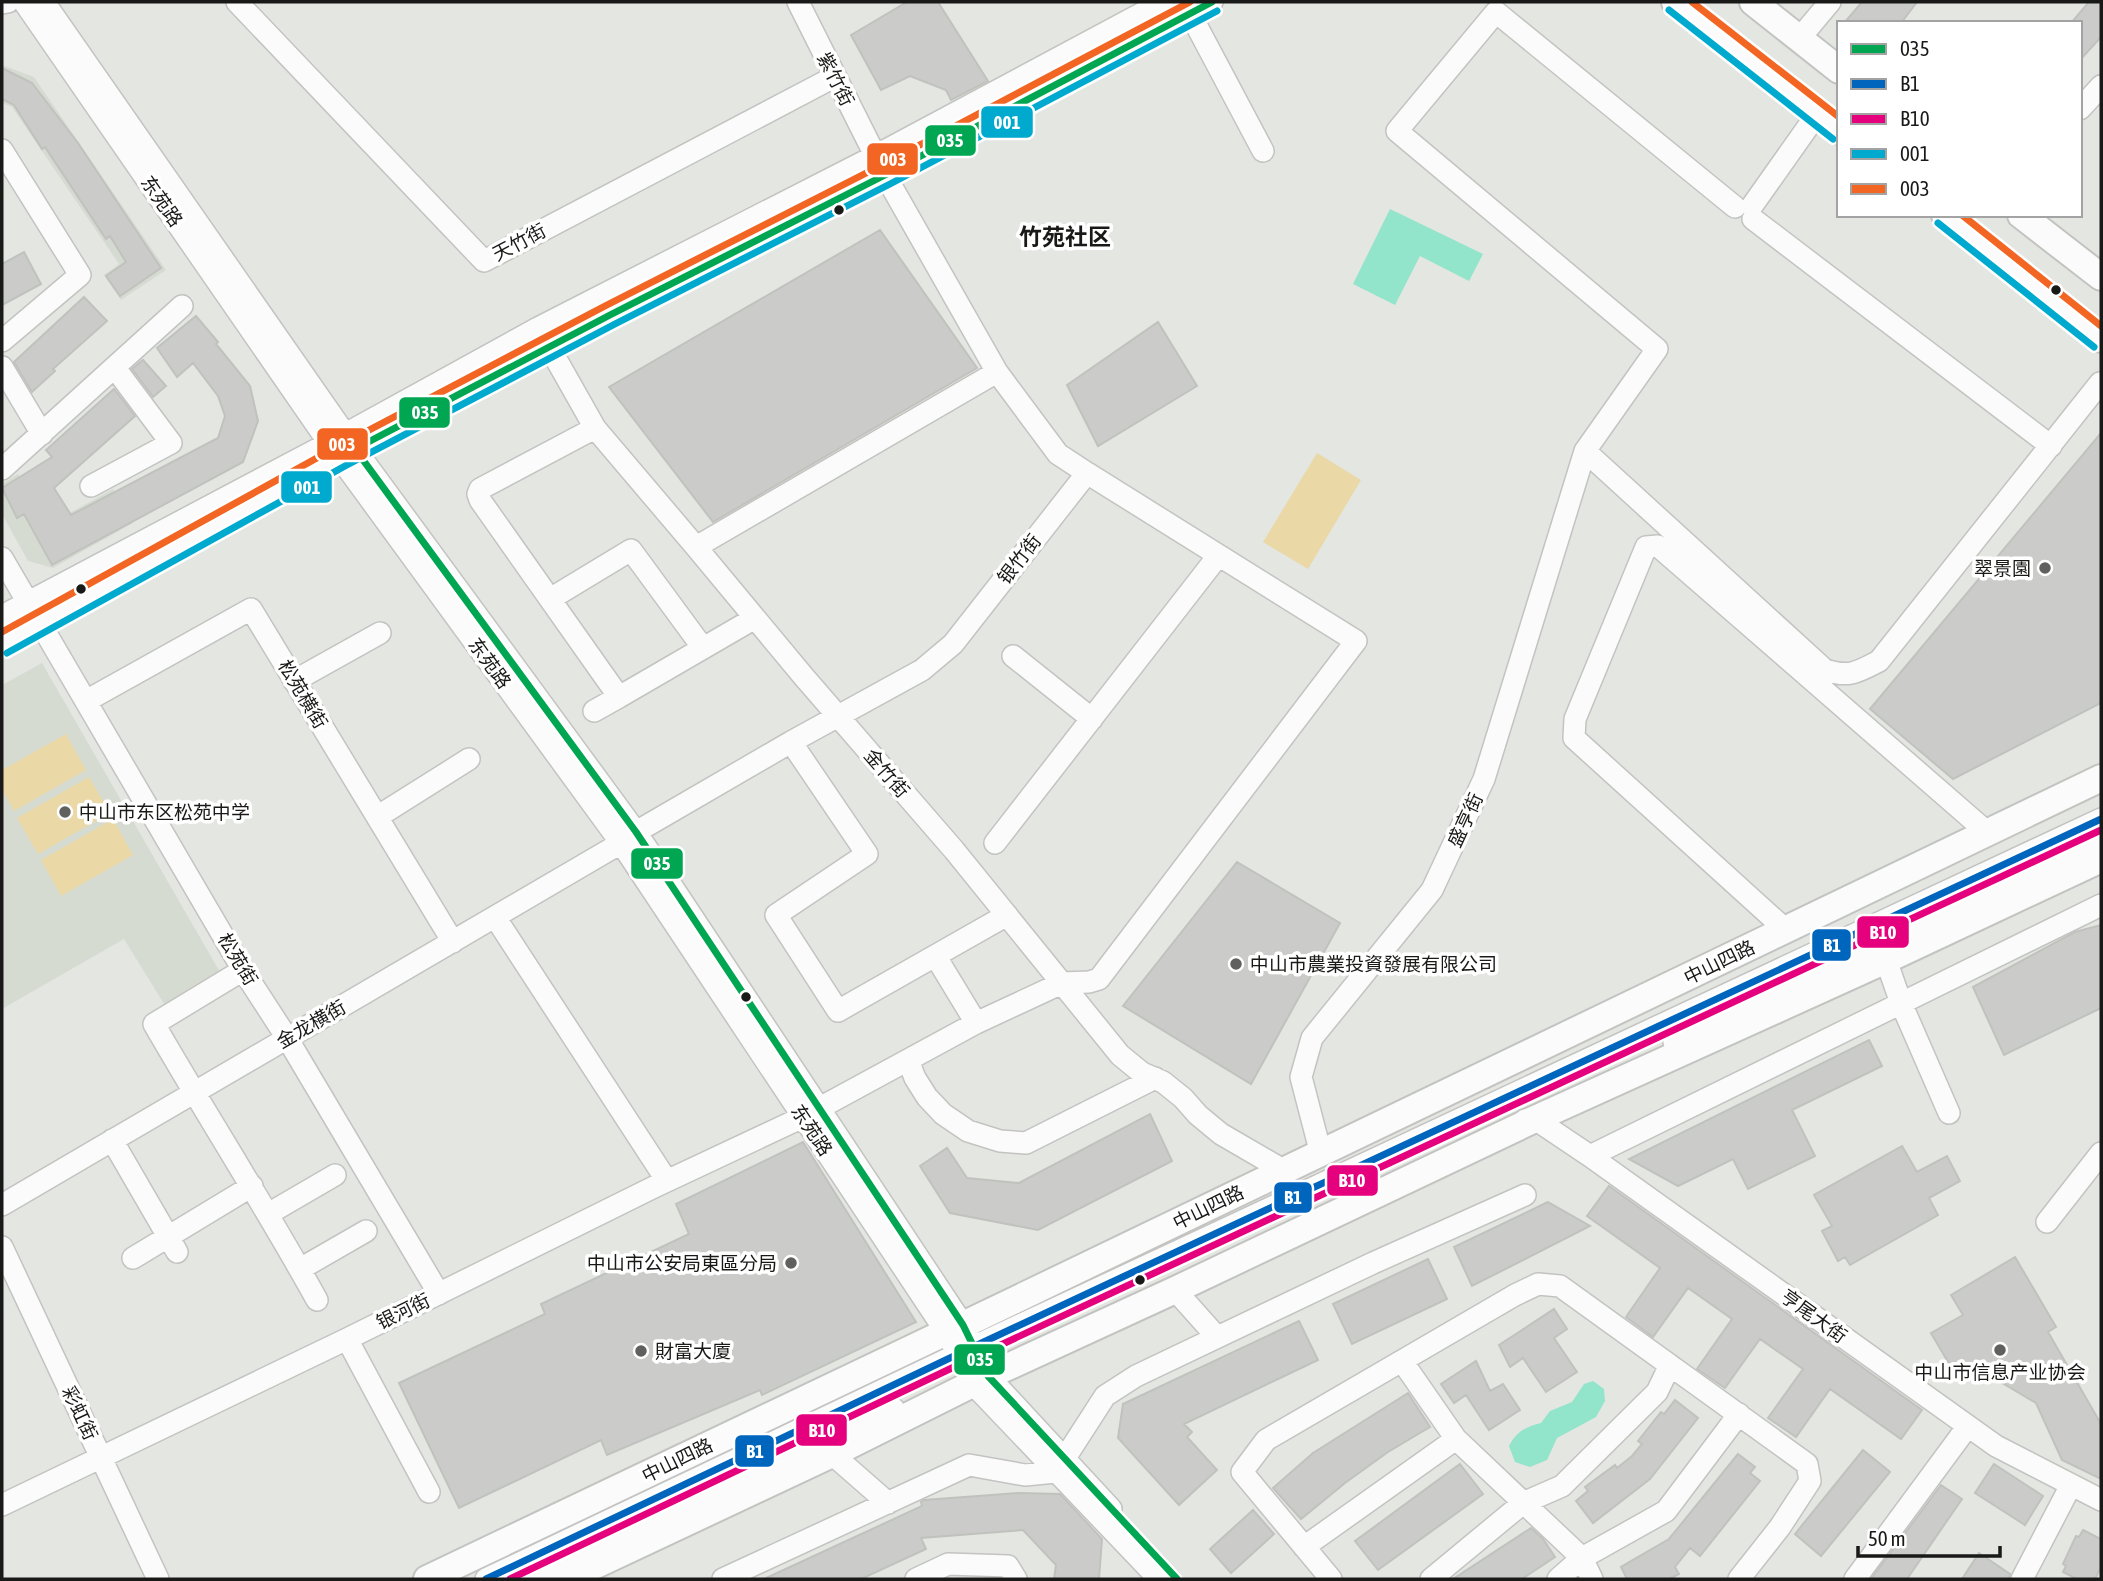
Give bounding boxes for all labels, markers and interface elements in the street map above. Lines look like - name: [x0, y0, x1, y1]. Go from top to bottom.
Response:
- legend: [1837, 21, 2082, 217]
- text: 035: [1900, 36, 1930, 60]
- street label: 紫竹街: [813, 49, 859, 109]
- text: B1: [1900, 71, 1920, 95]
- line badge: 001: [980, 105, 1034, 139]
- text: B10: [1900, 106, 1930, 130]
- text: 001: [994, 111, 1020, 133]
- line badge: 035: [924, 124, 977, 157]
- text: 035: [937, 129, 963, 151]
- text: 001: [1900, 141, 1930, 165]
- line badge: 003: [866, 142, 919, 176]
- text: 003: [880, 148, 906, 170]
- street label: 东苑路: [137, 171, 187, 231]
- text: 003: [1900, 176, 1930, 200]
- unlabelled marker: [832, 203, 846, 217]
- street label: 天竹街: [489, 219, 549, 265]
- district label: 竹苑社区: [1019, 224, 1111, 250]
- unlabelled marker: [2049, 283, 2063, 297]
- line badge: 035: [398, 396, 451, 429]
- text: 035: [412, 401, 438, 423]
- line badge: 003: [316, 427, 369, 461]
- text: 003: [329, 433, 355, 455]
- line badge: 001: [280, 470, 333, 504]
- text: 001: [294, 476, 320, 498]
- street label: 银竹街: [993, 530, 1045, 588]
- place label: 翠景園: [1974, 557, 2031, 579]
- marker: 翠景園: [2037, 560, 2053, 576]
- unlabelled marker: [74, 582, 88, 596]
- street label: 东苑路: [464, 633, 516, 693]
- street label: 松苑横街: [274, 656, 332, 732]
- street label: 金竹街: [860, 744, 914, 802]
- street label: 盛亨街: [1443, 790, 1487, 850]
- place label: 中山市东区松苑中学: [79, 801, 250, 823]
- marker: 中山市东区松苑中学: [57, 804, 73, 820]
- line badge: 035: [630, 847, 684, 880]
- text: 035: [644, 852, 670, 874]
- line badge: B10: [1856, 915, 1910, 949]
- text: B10: [1870, 921, 1896, 943]
- line badge: B1: [1811, 928, 1852, 962]
- street label: 松苑街: [214, 929, 262, 989]
- text: B1: [1823, 934, 1841, 956]
- street label: 中山四路: [1680, 935, 1758, 989]
- place label: 中山市農業投資發展有限公司: [1250, 953, 1497, 975]
- marker: 中山市農業投資發展有限公司: [1228, 956, 1244, 972]
- unlabelled marker: [739, 990, 753, 1004]
- street label: 金龙横街: [273, 995, 349, 1053]
- street label: 东苑路: [787, 1100, 837, 1160]
- line badge: B10: [1326, 1164, 1379, 1197]
- text: B10: [1339, 1169, 1365, 1191]
- street label: 中山四路: [1169, 1180, 1247, 1234]
- line badge: B1: [1273, 1181, 1313, 1214]
- text: B1: [1284, 1186, 1302, 1208]
- place label: 中山市公安局東區分局: [587, 1252, 777, 1274]
- marker: 中山市公安局東區分局: [783, 1255, 799, 1271]
- unlabelled marker: [1133, 1273, 1147, 1287]
- street label: 亨尾大街: [1777, 1285, 1851, 1347]
- street label: 银河街: [373, 1289, 433, 1333]
- place label: 財富大廈: [655, 1340, 731, 1362]
- marker: 中山市信息产业协会: [1992, 1342, 2008, 1358]
- marker: 財富大廈: [633, 1343, 649, 1359]
- line badge: 035: [953, 1343, 1006, 1376]
- text: 035: [967, 1348, 993, 1370]
- place label: 中山市信息产业协会: [1914, 1361, 2086, 1383]
- street label: 彩虹街: [58, 1383, 102, 1443]
- line badge: B10: [795, 1413, 848, 1447]
- text: B10: [809, 1419, 835, 1441]
- street label: 中山四路: [638, 1433, 716, 1487]
- line badge: B1: [734, 1434, 775, 1468]
- text: B1: [746, 1440, 764, 1462]
- scale bar: [1858, 1514, 2000, 1558]
- text: 50 m: [1868, 1526, 1906, 1550]

